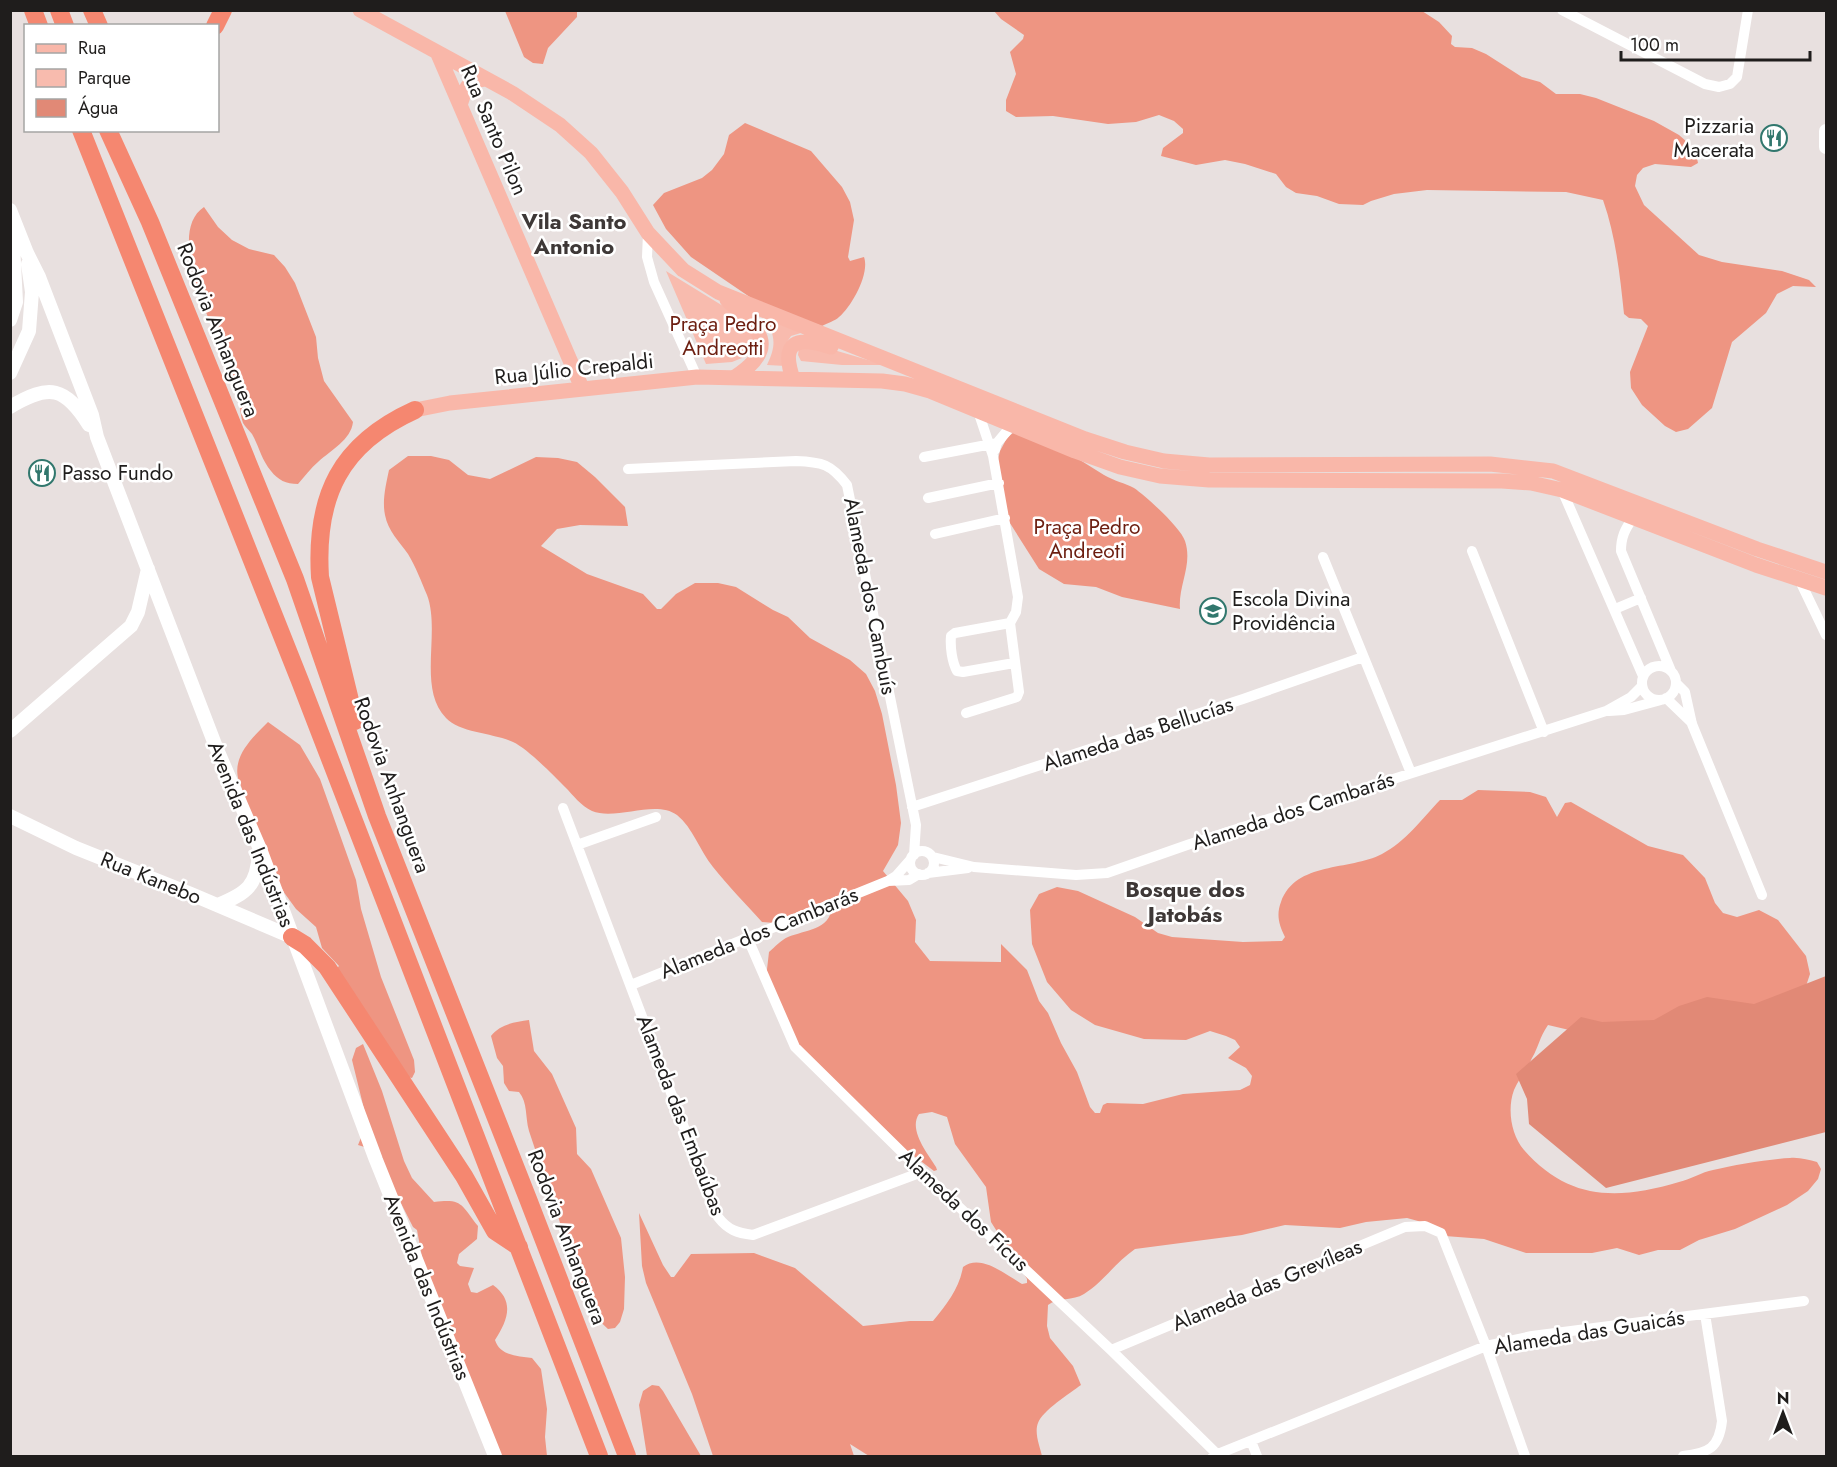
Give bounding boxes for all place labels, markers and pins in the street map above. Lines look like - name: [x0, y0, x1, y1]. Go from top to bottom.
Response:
- place label: Pizzaria Macerata: [1674, 111, 1754, 165]
- restaurant icon: Pizzaria Macerata: [1759, 123, 1789, 153]
- restaurant icon: Passo Fundo: [27, 458, 57, 488]
- place label: Passo Fundo: [62, 458, 173, 488]
- place label: Escola Divina Providência: [1232, 584, 1350, 638]
- school or university icon: Escola Divina Providência: [1198, 596, 1228, 626]

